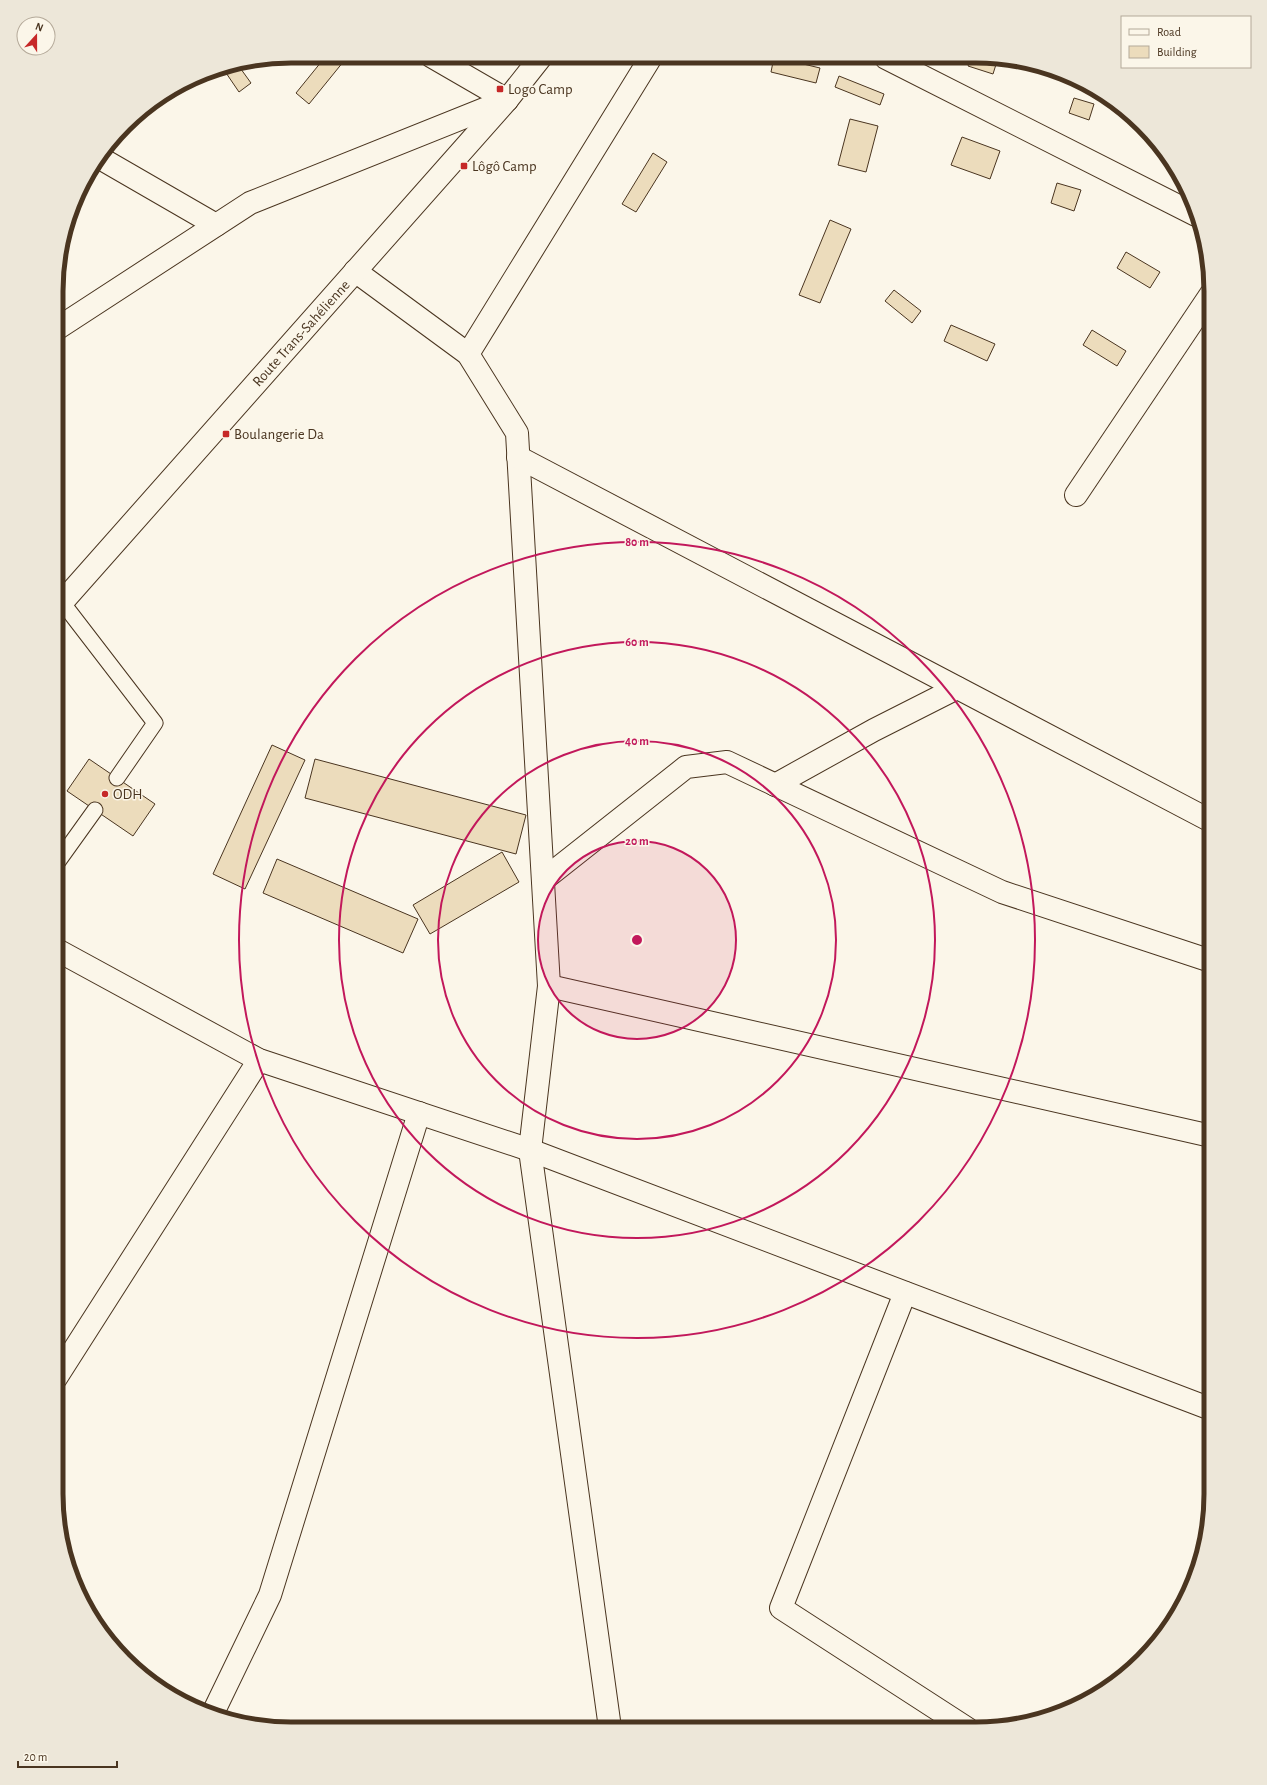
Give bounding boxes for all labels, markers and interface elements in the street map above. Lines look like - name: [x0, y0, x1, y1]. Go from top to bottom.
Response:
- north arrow: [16, 16, 56, 56]
- legend: [1121, 16, 1251, 68]
- text: N: [34, 21, 45, 34]
- text: Road: [1157, 26, 1181, 38]
- text: Building: [1157, 46, 1197, 58]
- place label: Logo Camp: [508, 82, 573, 97]
- marker: Logo Camp: [495, 84, 505, 94]
- place label: Lôgô Camp: [472, 159, 537, 174]
- marker: Lôgô Camp: [459, 161, 469, 171]
- street label: Route Trans-Sahélienne: [250, 277, 353, 389]
- place label: Boulangerie Da: [234, 427, 324, 442]
- marker: Boulangerie Da: [221, 429, 231, 439]
- text: 80 m: [625, 536, 649, 548]
- text: 60 m: [625, 636, 649, 648]
- text: 40 m: [625, 735, 649, 747]
- place label: ODH: [113, 787, 142, 802]
- marker: ODH: [100, 789, 110, 799]
- text: 20 m: [625, 835, 649, 847]
- centre of rings: [630, 933, 644, 947]
- scale bar: [18, 1743, 117, 1769]
- text: 20 m: [24, 1751, 47, 1763]

